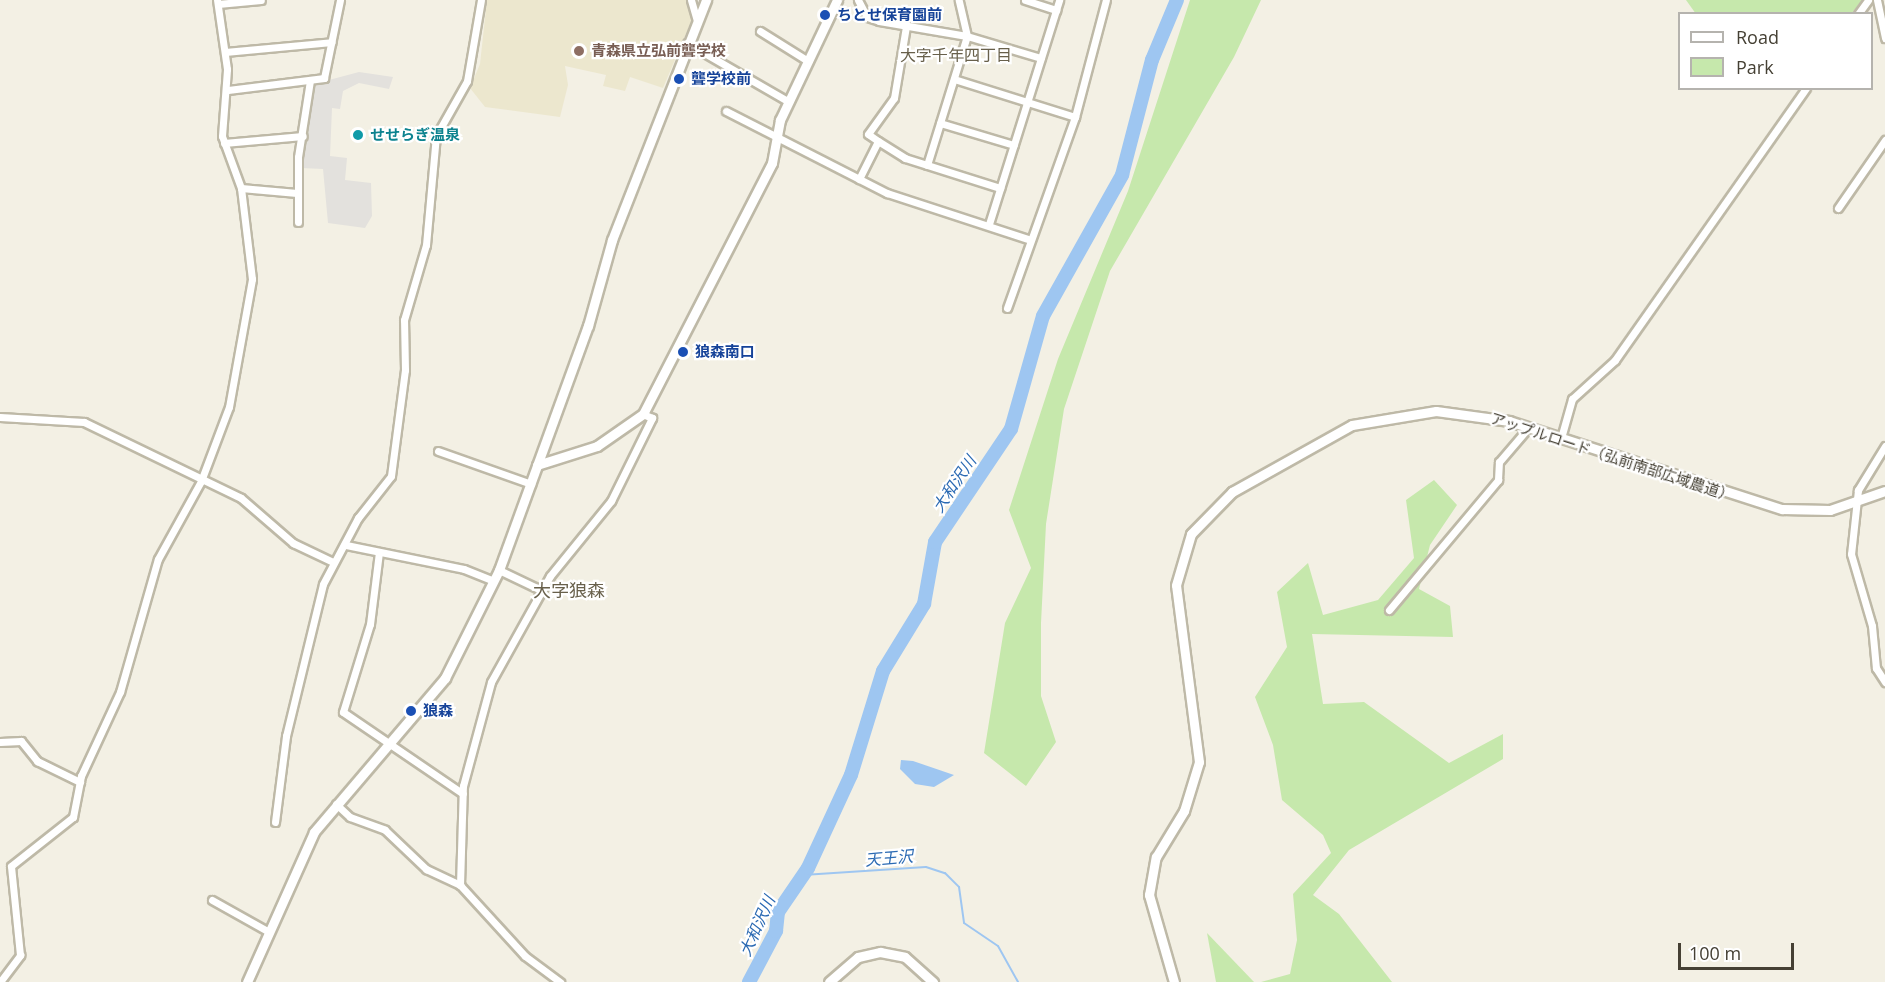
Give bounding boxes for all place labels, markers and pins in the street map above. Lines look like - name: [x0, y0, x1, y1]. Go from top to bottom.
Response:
- place label: ちとせ保育園前: [837, 6, 942, 24]
- marker: ちとせ保育園前: [818, 8, 832, 22]
- place label: 青森県立弘前聾学校: [591, 42, 726, 60]
- marker: 青森県立弘前聾学校: [572, 44, 586, 58]
- place label: 聾学校前: [691, 70, 751, 88]
- marker: 聾学校前: [672, 72, 686, 86]
- place label: せせらぎ温泉: [370, 126, 460, 144]
- marker: せせらぎ温泉: [351, 128, 365, 142]
- place label: 狼森南口: [695, 343, 755, 361]
- marker: 狼森南口: [676, 345, 690, 359]
- place label: 狼森: [423, 702, 453, 720]
- marker: 狼森: [404, 704, 418, 718]

